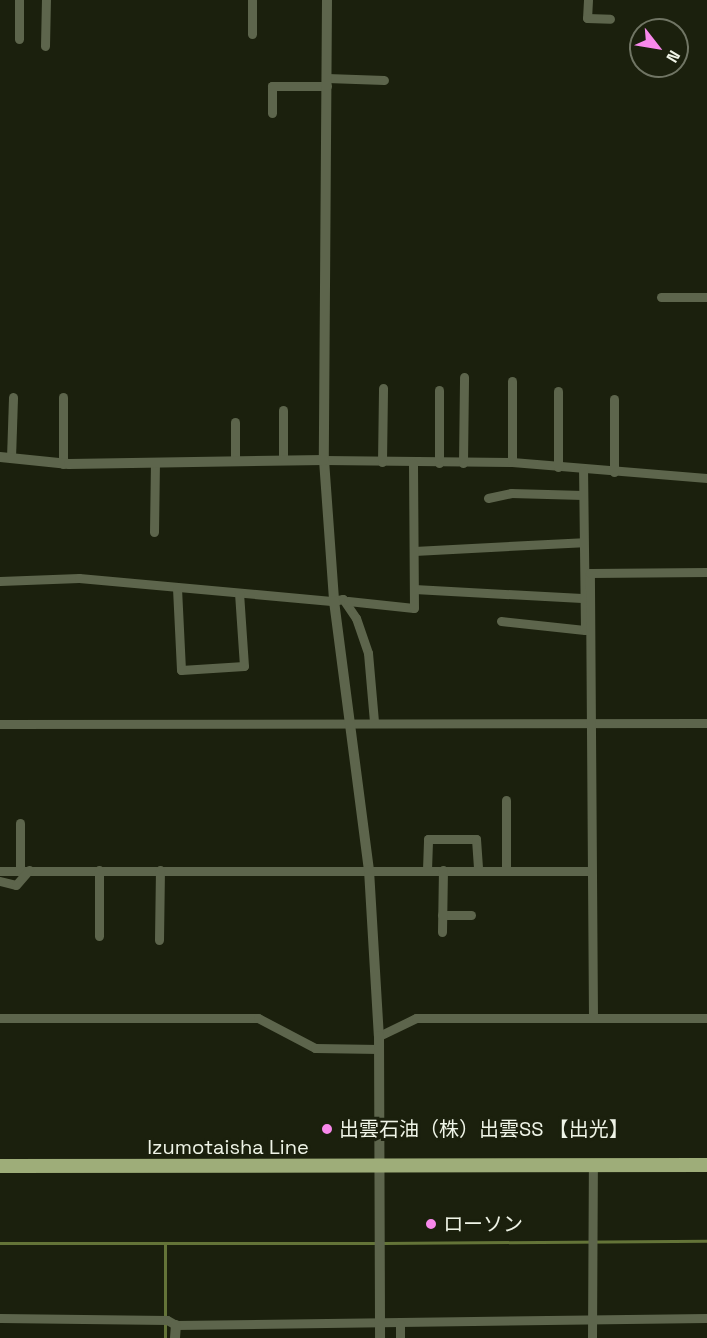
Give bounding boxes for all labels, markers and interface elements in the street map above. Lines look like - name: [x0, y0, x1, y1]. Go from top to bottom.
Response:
- north arrow: [629, 18, 689, 78]
- text: N: [661, 46, 685, 66]
- place label: 出雲石油（株）出雲SS 【出光】: [339, 1117, 629, 1141]
- marker: 出雲石油（株）出雲SS 【出光】: [320, 1122, 334, 1136]
- street label: Izumotaisha Line: [147, 1135, 309, 1159]
- place label: ローソン: [443, 1212, 523, 1236]
- marker: ローソン: [424, 1217, 438, 1231]

